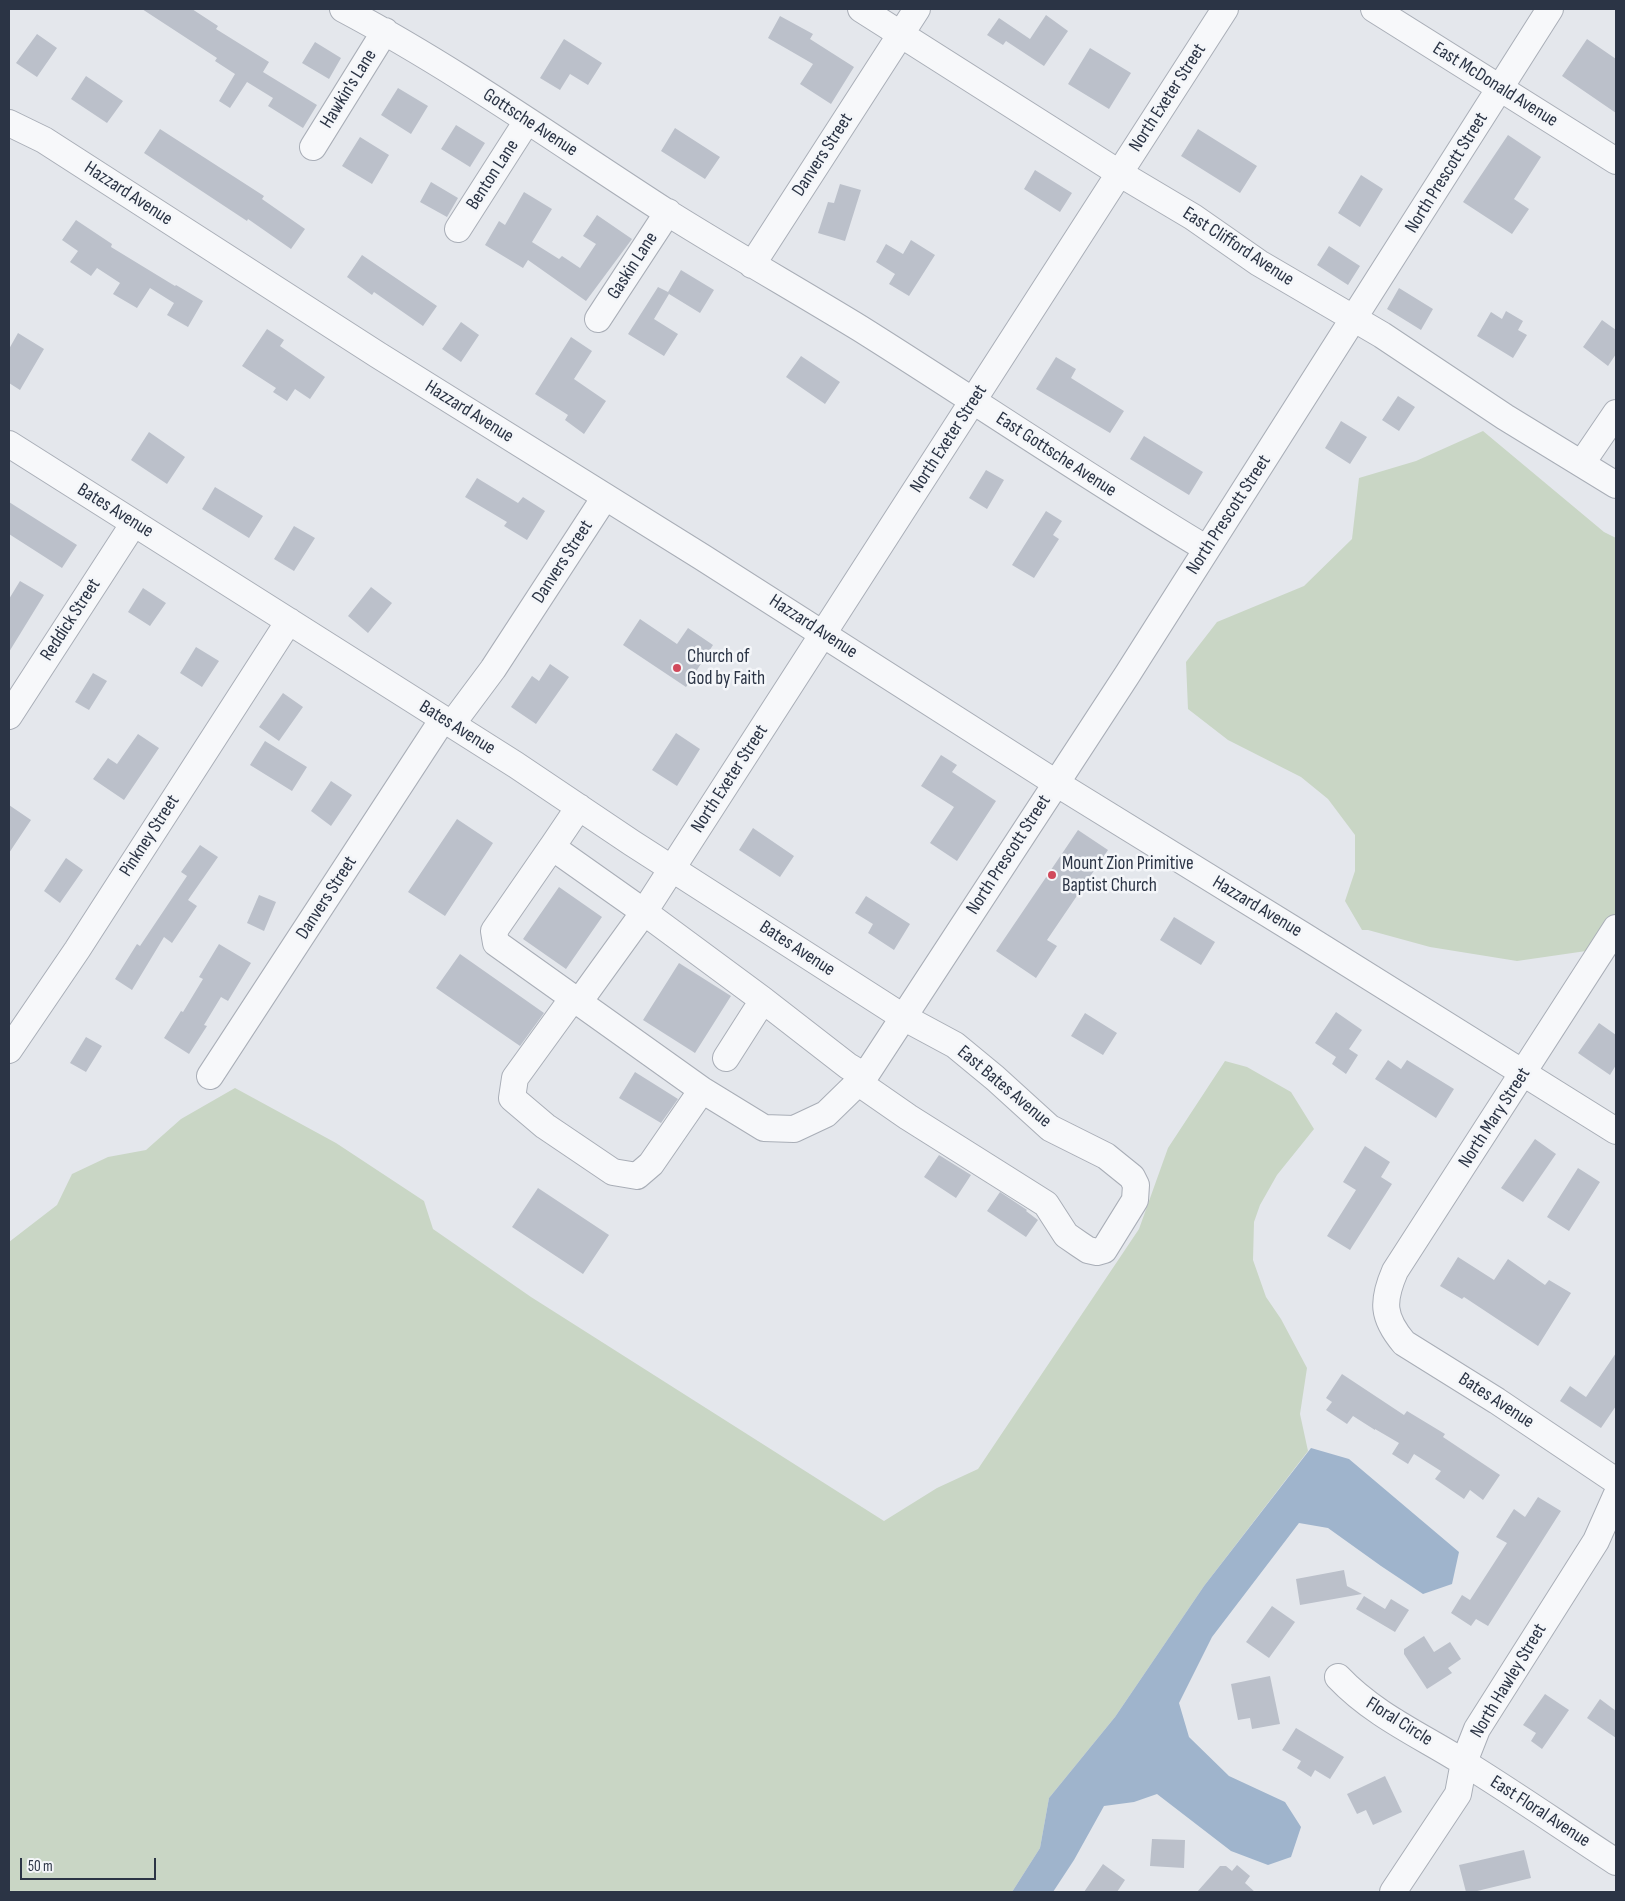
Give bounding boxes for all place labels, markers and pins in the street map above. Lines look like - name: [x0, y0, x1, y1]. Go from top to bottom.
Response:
- place label: Church of God by Faith: [687, 646, 765, 690]
- marker: Church of God by Faith: [671, 662, 683, 674]
- place label: Mount Zion Primitive Baptist Church: [1062, 853, 1194, 897]
- marker: Mount Zion Primitive Baptist Church: [1046, 869, 1058, 881]

